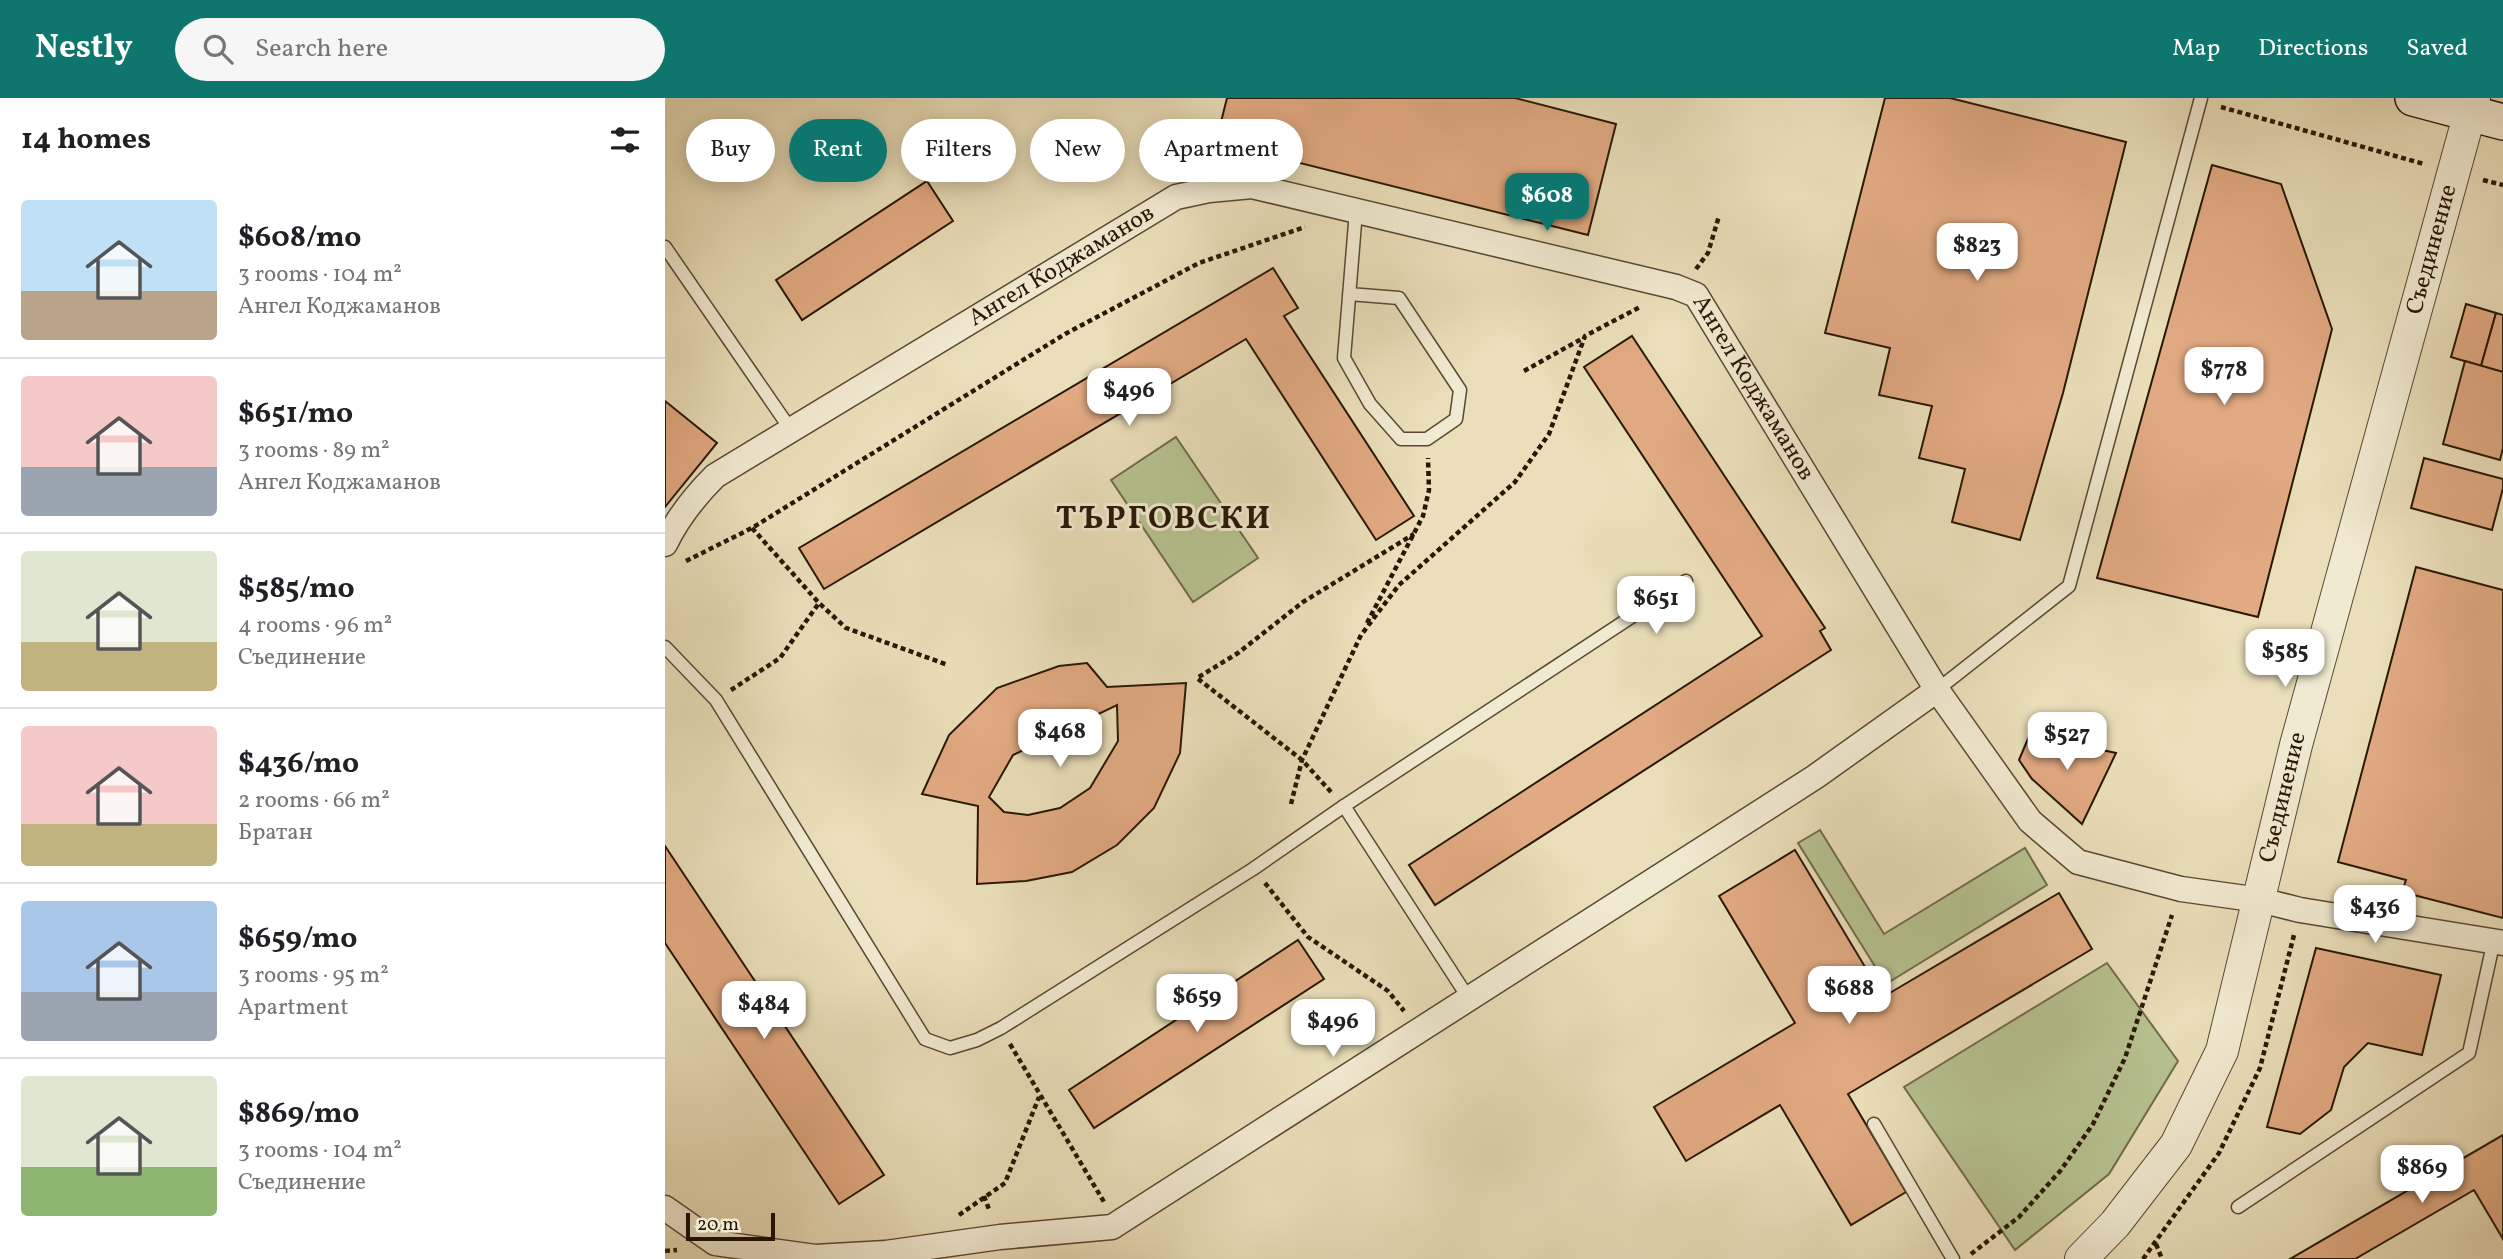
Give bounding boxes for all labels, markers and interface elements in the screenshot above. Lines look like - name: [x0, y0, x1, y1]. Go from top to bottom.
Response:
- search box: [175, 18, 665, 81]
- text: Nestly: [35, 26, 133, 72]
- icon: search: [199, 30, 237, 68]
- text: Search here: [255, 31, 388, 67]
- text: Map: [2172, 32, 2220, 66]
- text: Directions: [2258, 32, 2368, 66]
- text: Saved: [2406, 32, 2468, 66]
- text: 14 homes: [21, 119, 151, 161]
- chip: Buy: [686, 119, 775, 182]
- chip: Rent: [789, 119, 887, 182]
- chip: Filters: [901, 119, 1016, 182]
- chip: New: [1030, 119, 1125, 182]
- chip: Apartment: [1139, 119, 1303, 182]
- icon: filters: [606, 121, 644, 159]
- pin: $608: [1506, 174, 1588, 233]
- text: $608: [1521, 180, 1573, 212]
- street label: Съединение: [2398, 181, 2466, 318]
- street label: Ангел Коджаманов: [962, 197, 1161, 336]
- text: $608/mo: [238, 217, 361, 259]
- pin: $823: [1936, 223, 2018, 283]
- icon: home: [77, 228, 161, 312]
- text: $823: [1953, 230, 2001, 262]
- text: 3 rooms · 104 m²: [238, 259, 402, 291]
- street label: Ангел Коджаманов: [1683, 289, 1822, 487]
- text: Ангел Коджаманов: [238, 291, 441, 323]
- pin: $778: [2183, 348, 2265, 407]
- text: $778: [2200, 354, 2248, 386]
- pin: $496: [1088, 368, 1170, 428]
- text: $496: [1103, 375, 1155, 407]
- text: $651/mo: [238, 393, 353, 435]
- icon: home: [77, 404, 161, 488]
- text: 3 rooms · 89 m²: [238, 435, 390, 467]
- text: Ангел Коджаманов: [238, 467, 441, 499]
- district label: ТЪРГОВСКИ: [1056, 498, 1272, 542]
- text: $585/mo: [238, 568, 355, 610]
- pin: $651: [1615, 576, 1697, 636]
- icon: home: [77, 579, 161, 663]
- text: $651: [1633, 583, 1679, 615]
- text: 4 rooms · 96 m²: [238, 610, 392, 642]
- pin: $585: [2244, 630, 2326, 689]
- text: $585: [2261, 636, 2309, 668]
- text: Съединение: [238, 642, 366, 674]
- pin: $468: [1019, 710, 1101, 769]
- pin: $527: [2026, 712, 2108, 772]
- text: $468: [1034, 716, 1086, 748]
- text: $527: [2044, 719, 2090, 751]
- street label: Съединение: [2251, 728, 2316, 866]
- text: $436/mo: [238, 743, 359, 785]
- icon: home: [77, 754, 161, 838]
- text: 2 rooms · 66 m²: [238, 785, 390, 817]
- text: Братан: [238, 817, 313, 849]
- pin: $436: [2334, 886, 2416, 945]
- text: $436: [2350, 892, 2400, 924]
- text: $659/mo: [238, 918, 357, 960]
- icon: home: [77, 929, 161, 1013]
- text: 3 rooms · 95 m²: [238, 960, 389, 992]
- pin: $688: [1808, 967, 1890, 1026]
- text: $688: [1824, 973, 1874, 1005]
- pin: $659: [1156, 974, 1238, 1034]
- text: $659: [1172, 981, 1222, 1013]
- pin: $484: [723, 982, 805, 1041]
- text: $484: [738, 988, 790, 1020]
- text: Apartment: [238, 992, 349, 1024]
- pin: $496: [1292, 1000, 1374, 1059]
- text: $496: [1307, 1006, 1359, 1038]
- text: $869/mo: [238, 1093, 360, 1135]
- icon: home: [77, 1104, 161, 1188]
- text: 3 rooms · 104 m²: [238, 1135, 402, 1167]
- pin: $869: [2381, 1146, 2463, 1205]
- text: $869: [2397, 1152, 2447, 1184]
- text: Съединение: [238, 1167, 366, 1199]
- scale bar: [686, 1210, 775, 1242]
- text: 20 m: [697, 1212, 739, 1238]

